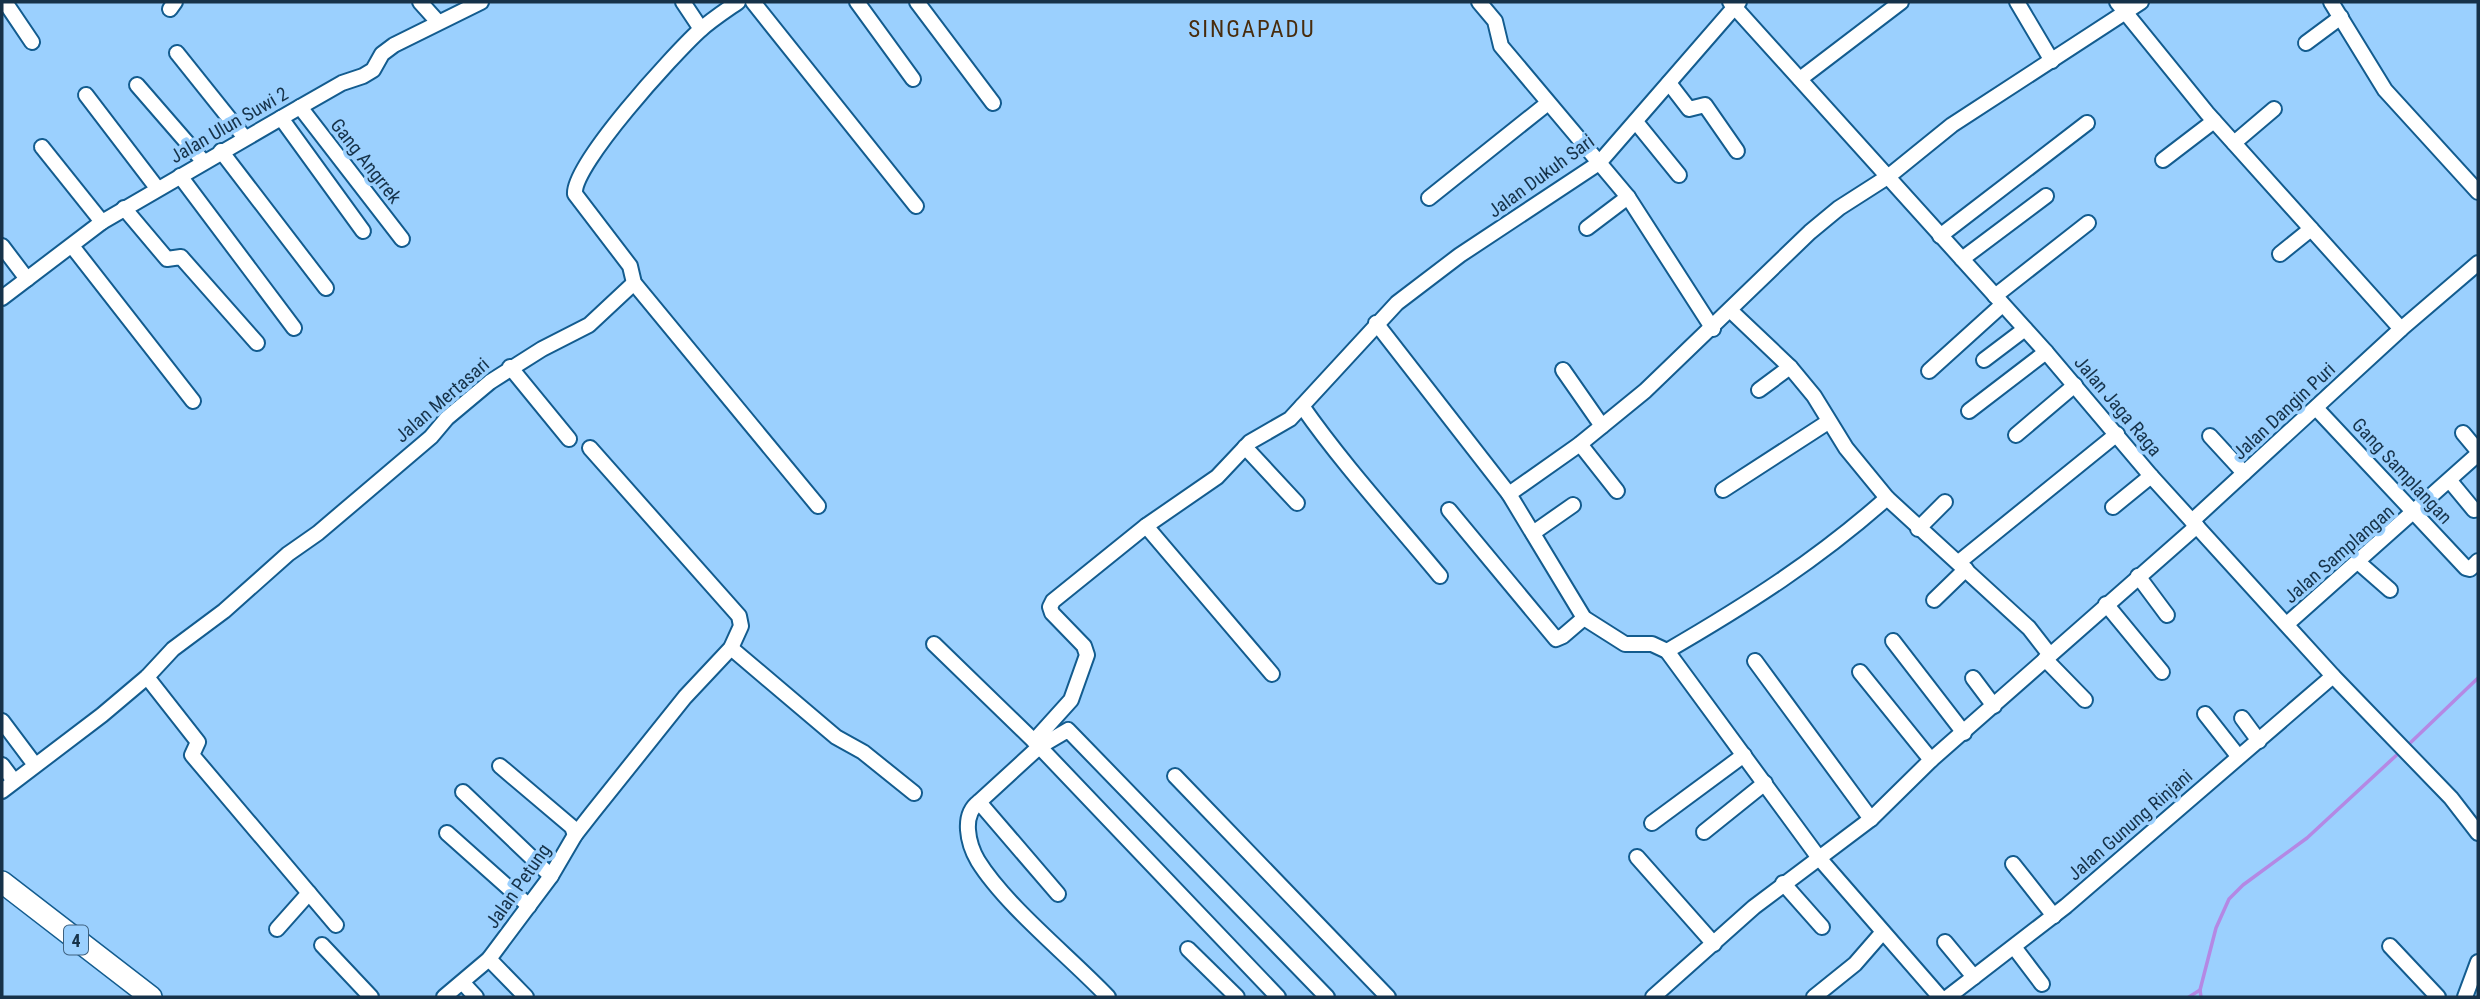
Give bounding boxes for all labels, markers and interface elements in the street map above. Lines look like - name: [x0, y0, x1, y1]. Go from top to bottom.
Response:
- district label: SINGAPADU: [1188, 16, 1316, 43]
- street label: Jalan Ulun Suwi 2: [166, 82, 292, 168]
- street label: Gang Angrrek: [326, 114, 407, 208]
- street label: Jalan Dukuh Sari: [1483, 130, 1599, 222]
- street label: Jalan Jaga Raga: [2069, 351, 2167, 461]
- street label: Jalan Mertasari: [390, 353, 494, 447]
- street label: Jalan Dangin Puri: [2228, 358, 2340, 464]
- street label: Gang Samplangan: [2347, 413, 2457, 529]
- street label: Jalan Samplangan: [2279, 500, 2399, 608]
- street label: Jalan Gunung Rinjani: [2063, 765, 2197, 885]
- street label: Jalan Petung: [480, 839, 556, 933]
- road number: 4: [64, 925, 88, 954]

